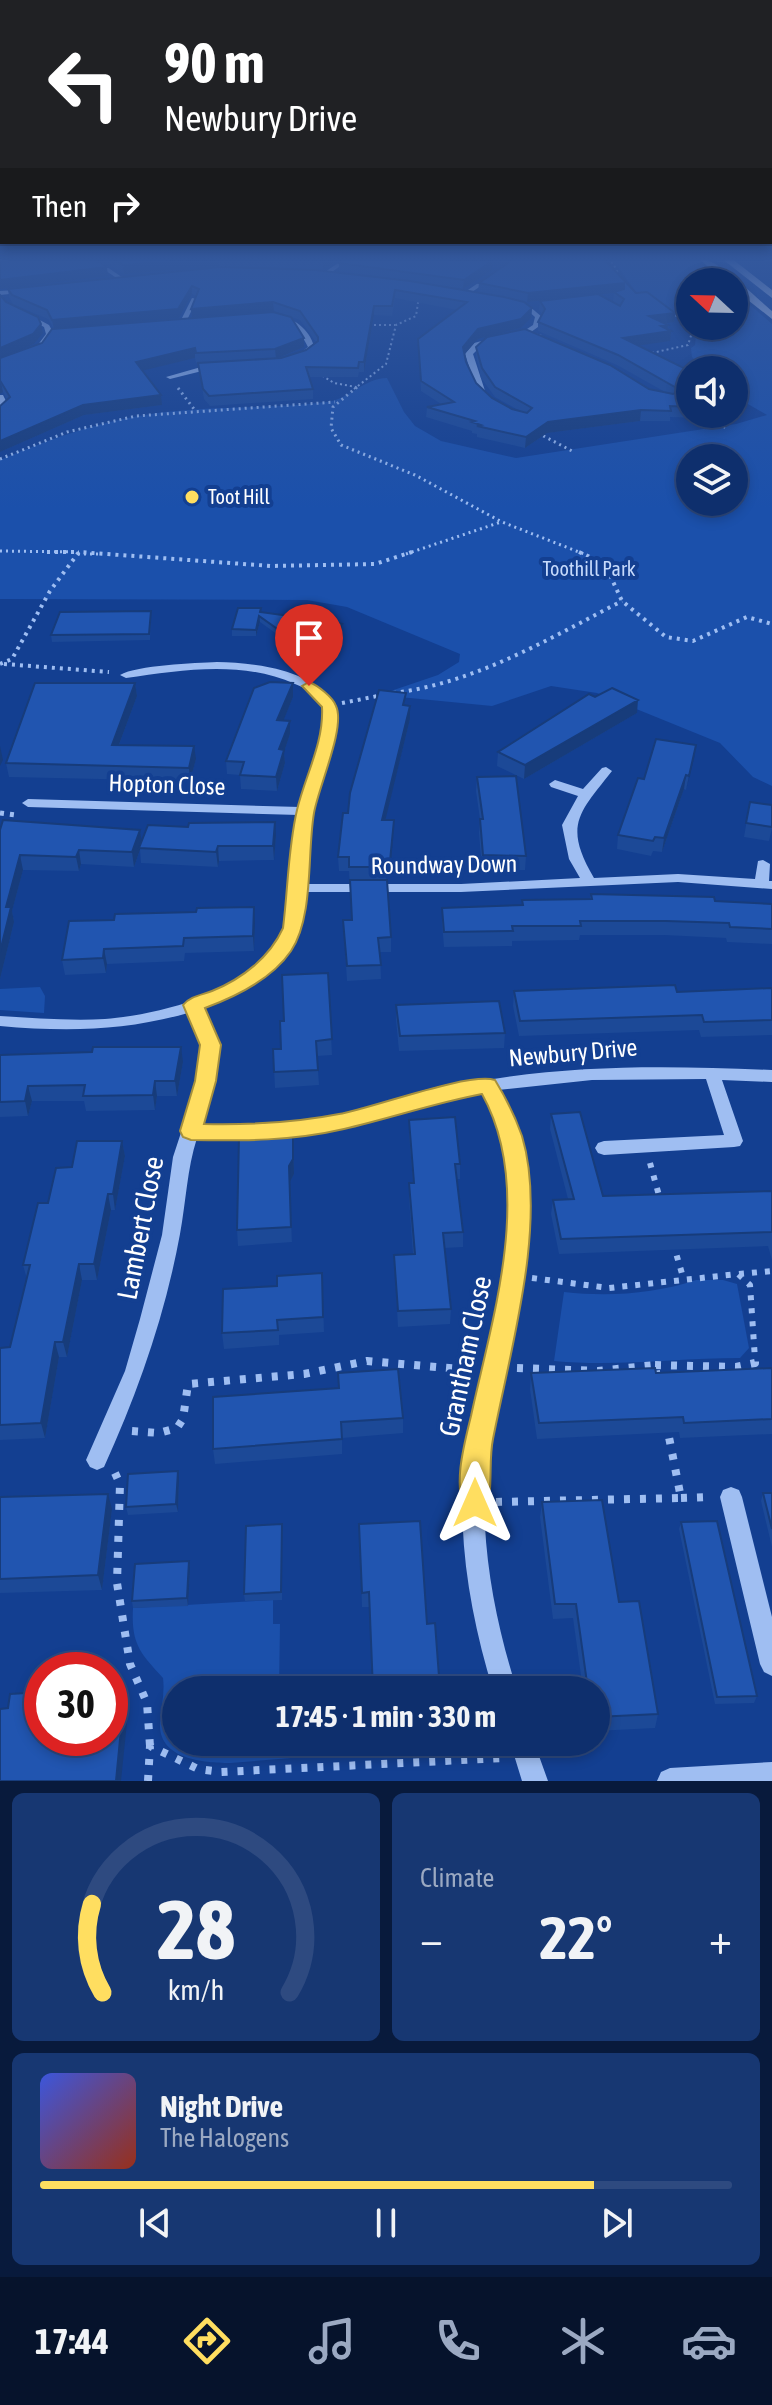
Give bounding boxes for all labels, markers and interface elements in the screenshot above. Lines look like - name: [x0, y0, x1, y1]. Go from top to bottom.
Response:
- text: 90 m: [164, 31, 265, 95]
- icon: left: [32, 32, 136, 136]
- text: Newbury Drive: [164, 97, 357, 139]
- icon: right: [103, 184, 147, 228]
- text: Then: [32, 189, 87, 223]
- north arrow: [676, 268, 748, 340]
- map controls: [676, 268, 748, 516]
- button: sound: [676, 356, 748, 428]
- button: layers: [676, 444, 748, 516]
- place label: Toot Hill: [208, 485, 270, 508]
- marker: Toot Hill: [183, 488, 201, 506]
- park label: Toothill Park: [542, 557, 636, 580]
- pin: [275, 604, 343, 686]
- icon: arrive: [287, 616, 331, 660]
- street label: Hopton Close: [108, 769, 226, 800]
- street label: Roundway Down: [370, 850, 518, 879]
- street label: Newbury Drive: [508, 1033, 638, 1072]
- street label: Lambert Close: [110, 1154, 170, 1302]
- street label: Grantham Close: [432, 1273, 498, 1439]
- position arrow: [433, 1461, 517, 1545]
- speed limit sign: 30: [24, 1652, 128, 1756]
- text: 17:45 · 1 min · 330 m: [276, 1699, 496, 1733]
- text: Climate: [420, 1863, 494, 1893]
- text: 28: [157, 1881, 235, 1977]
- text: 22°: [540, 1903, 612, 1972]
- text: −: [420, 1913, 443, 1963]
- text: +: [709, 1913, 732, 1963]
- text: km/h: [168, 1973, 224, 2006]
- text: Night Drive: [160, 2089, 283, 2123]
- text: The Halogens: [160, 2123, 289, 2153]
- icon: previous: [133, 2201, 177, 2245]
- icon: pause: [364, 2201, 408, 2245]
- icon: next: [595, 2201, 639, 2245]
- icon: directions: [179, 2313, 235, 2369]
- icon: music: [304, 2313, 360, 2369]
- icon: phone: [430, 2313, 486, 2369]
- icon: climate: [555, 2313, 611, 2369]
- icon: car: [681, 2313, 737, 2369]
- text: 17:44: [35, 2320, 109, 2362]

